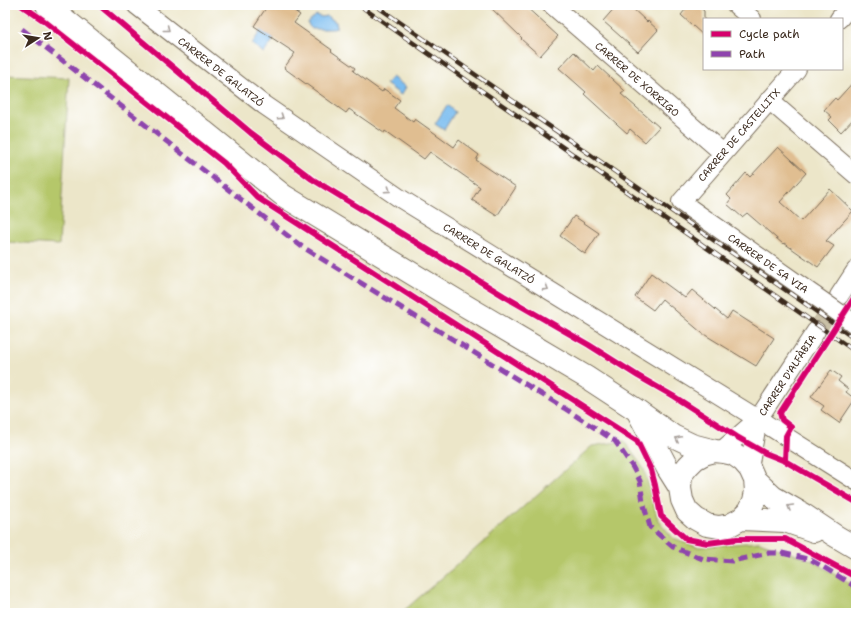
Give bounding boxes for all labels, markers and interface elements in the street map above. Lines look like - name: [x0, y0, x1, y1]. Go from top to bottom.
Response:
- north arrow: [18, 18, 58, 58]
- legend: [703, 18, 843, 70]
- one-way arrow: [162, 24, 169, 31]
- text: Cycle path: [739, 26, 800, 42]
- text: N: [39, 30, 56, 42]
- street label: CARRER DE GALATZÓ: [176, 34, 267, 109]
- street label: CARRER DE XORRIGO: [593, 39, 682, 119]
- text: Path: [739, 46, 765, 62]
- street label: CARRER DE CASTELLITX: [695, 85, 783, 184]
- one-way arrow: [276, 112, 283, 119]
- one-way arrow: [384, 185, 391, 193]
- street label: CARRER DE GALATZÓ: [441, 220, 537, 286]
- street label: CARRER DE SA VIA: [725, 231, 811, 296]
- one-way arrow: [542, 283, 549, 291]
- street label: CARRER D'ALFÀBIA: [755, 332, 818, 418]
- one-way arrow: [675, 436, 682, 444]
- one-way arrow: [787, 504, 794, 511]

